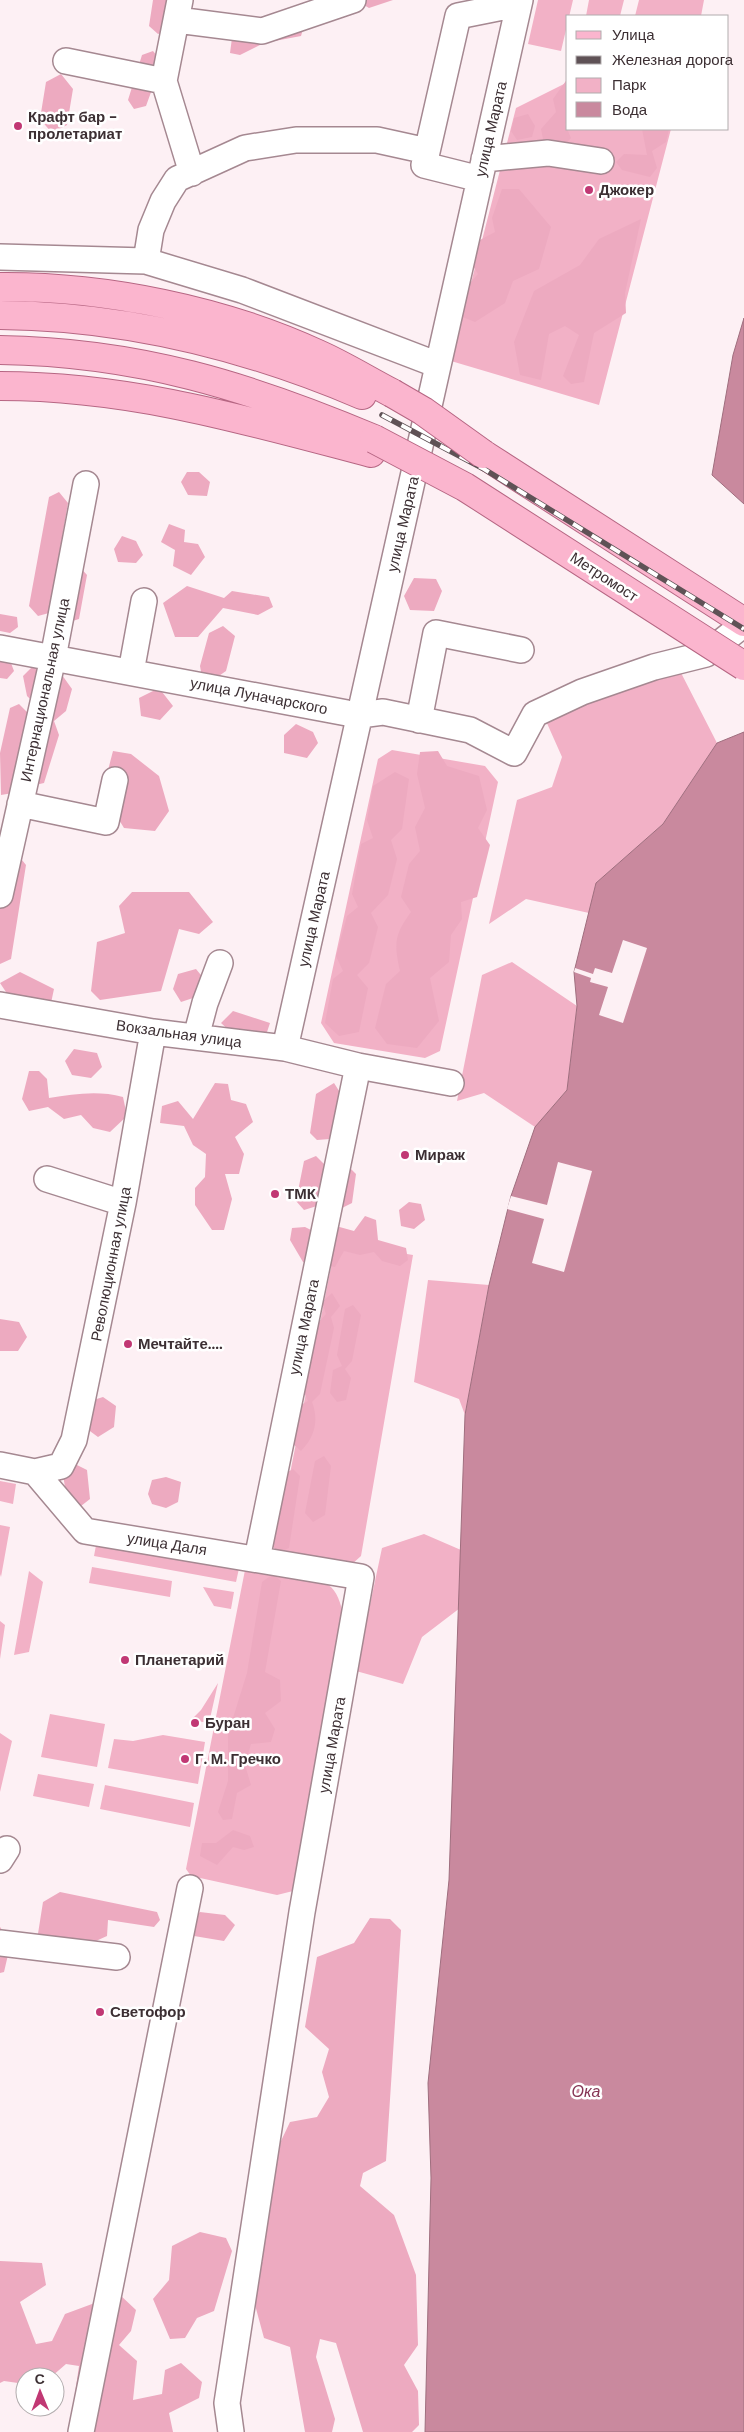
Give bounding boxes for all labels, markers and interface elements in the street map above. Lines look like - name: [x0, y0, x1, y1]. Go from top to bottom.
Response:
- legend: [566, 15, 729, 130]
- text: Улица: [612, 25, 655, 45]
- text: Железная дорога: [612, 50, 734, 70]
- text: Парк: [612, 75, 646, 95]
- street label: улица Марата: [470, 79, 512, 179]
- text: Вода: [612, 100, 648, 120]
- place label: Крафт бар - пролетариат: [28, 107, 122, 144]
- marker: Крафт бар - пролетариат: [12, 120, 24, 132]
- place label: Джокер: [599, 180, 654, 200]
- marker: Джокер: [583, 184, 595, 196]
- street label: улица Марата: [382, 474, 424, 574]
- street label: Метромост: [566, 548, 642, 606]
- street label: Интернациональная улица: [16, 596, 74, 784]
- street label: улица Луначарского: [189, 673, 329, 719]
- street label: улица Марата: [293, 869, 335, 969]
- street label: Вокзальная улица: [115, 1015, 244, 1053]
- place label: Мираж: [415, 1145, 465, 1165]
- marker: Мираж: [399, 1149, 411, 1161]
- street label: Революционная улица: [86, 1184, 136, 1343]
- place label: ТМК: [285, 1184, 317, 1204]
- marker: ТМК: [269, 1188, 281, 1200]
- street label: улица Марата: [284, 1277, 324, 1377]
- place label: Мечтайте....: [138, 1334, 223, 1354]
- marker: Мечтайте....: [122, 1338, 134, 1350]
- street label: улица Даля: [126, 1528, 208, 1560]
- place label: Планетарий: [135, 1650, 224, 1670]
- marker: Планетарий: [119, 1654, 131, 1666]
- street label: улица Марата: [314, 1695, 350, 1795]
- place label: Буран: [205, 1713, 250, 1733]
- marker: Буран: [189, 1717, 201, 1729]
- place label: Г. М. Гречко: [195, 1749, 281, 1769]
- marker: Г. М. Гречко: [179, 1753, 191, 1765]
- place label: Светофор: [110, 2002, 186, 2022]
- marker: Светофор: [94, 2006, 106, 2018]
- water label: Ока: [572, 2081, 601, 2102]
- north arrow: [15, 2367, 65, 2417]
- text: С: [35, 2370, 45, 2388]

